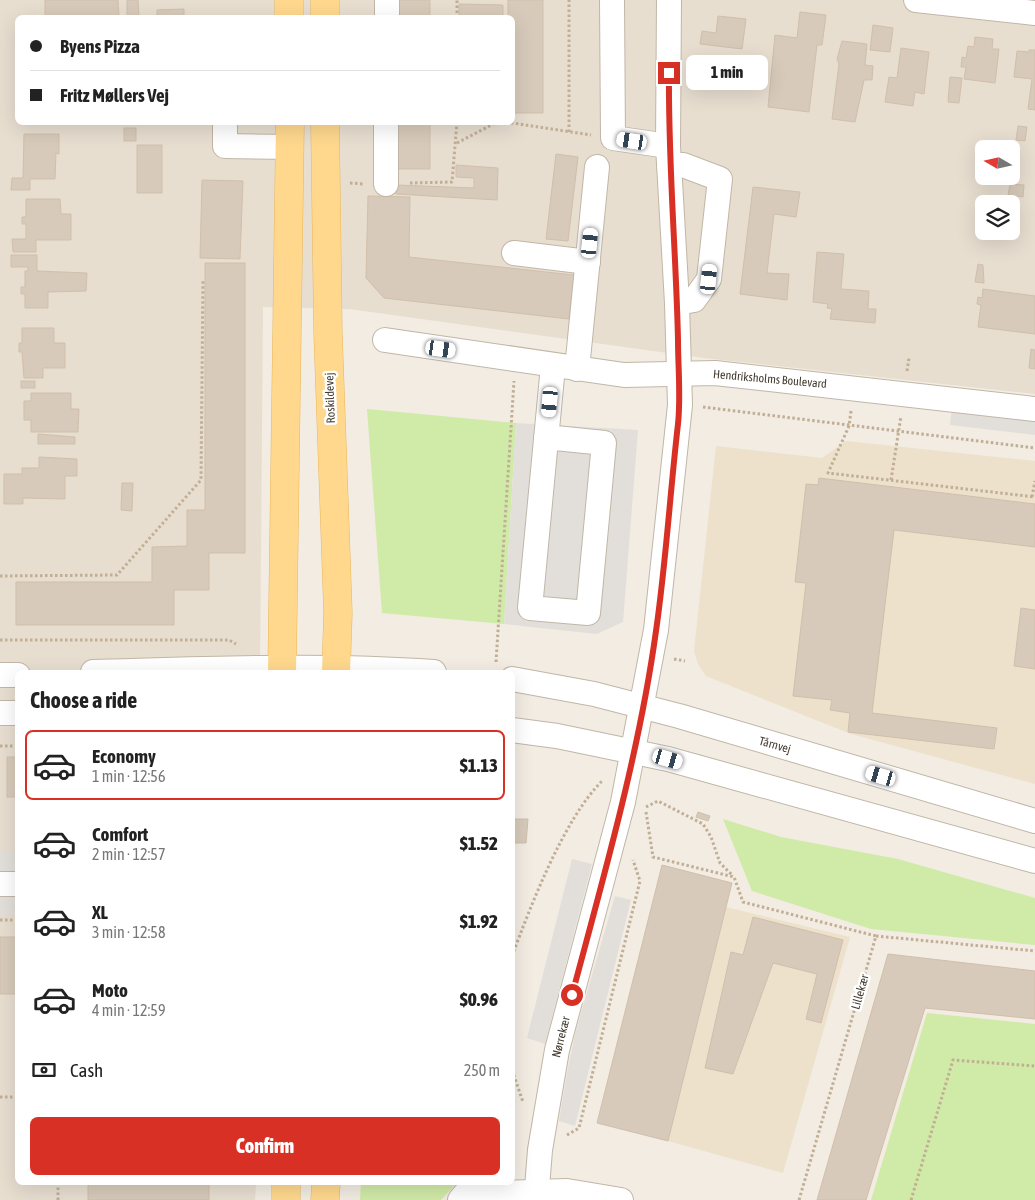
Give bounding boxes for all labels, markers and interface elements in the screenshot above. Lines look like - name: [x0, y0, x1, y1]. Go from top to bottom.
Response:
- text: Byens Pizza: [60, 35, 140, 57]
- callout: 1 min: [686, 56, 769, 90]
- route end: [658, 62, 680, 84]
- text: 1 min: [711, 63, 743, 81]
- text: Fritz Møllers Vej: [60, 84, 169, 106]
- car: [616, 131, 647, 151]
- north arrow: [975, 140, 1020, 185]
- map controls: [975, 140, 1020, 240]
- button: layers: [975, 195, 1020, 240]
- car: [580, 227, 599, 259]
- car: [699, 263, 718, 295]
- car: [425, 339, 456, 359]
- street label: Hendriksholms Boulevard: [713, 367, 827, 391]
- street label: Roskildevej: [322, 372, 338, 424]
- car: [541, 386, 558, 418]
- text: Choose a ride: [30, 687, 137, 713]
- street label: Tårnvej: [757, 734, 793, 756]
- icon: car: [32, 743, 77, 788]
- text: Economy: [92, 745, 156, 767]
- car: [651, 748, 684, 770]
- text: $1.13: [460, 754, 498, 776]
- car: [864, 765, 897, 787]
- text: 1 min · 12:56: [92, 767, 165, 785]
- icon: car: [32, 821, 77, 866]
- text: Comfort: [92, 823, 148, 845]
- text: $1.52: [460, 832, 498, 854]
- text: 2 min · 12:57: [92, 845, 165, 863]
- icon: car: [32, 899, 77, 944]
- text: XL: [92, 901, 108, 923]
- text: $1.92: [460, 910, 498, 932]
- text: 3 min · 12:58: [92, 923, 165, 941]
- street label: Lillekær: [848, 972, 872, 1011]
- icon: car: [32, 977, 77, 1022]
- text: Moto: [92, 979, 128, 1001]
- route start: [561, 984, 583, 1006]
- text: $0.96: [460, 988, 498, 1010]
- text: 4 min · 12:59: [92, 1001, 165, 1019]
- street label: Nørrekær: [549, 1015, 573, 1059]
- icon: cash: [30, 1056, 58, 1084]
- text: Cash: [70, 1059, 103, 1081]
- text: 250 m: [464, 1061, 500, 1079]
- button: Confirm: [30, 1117, 500, 1175]

